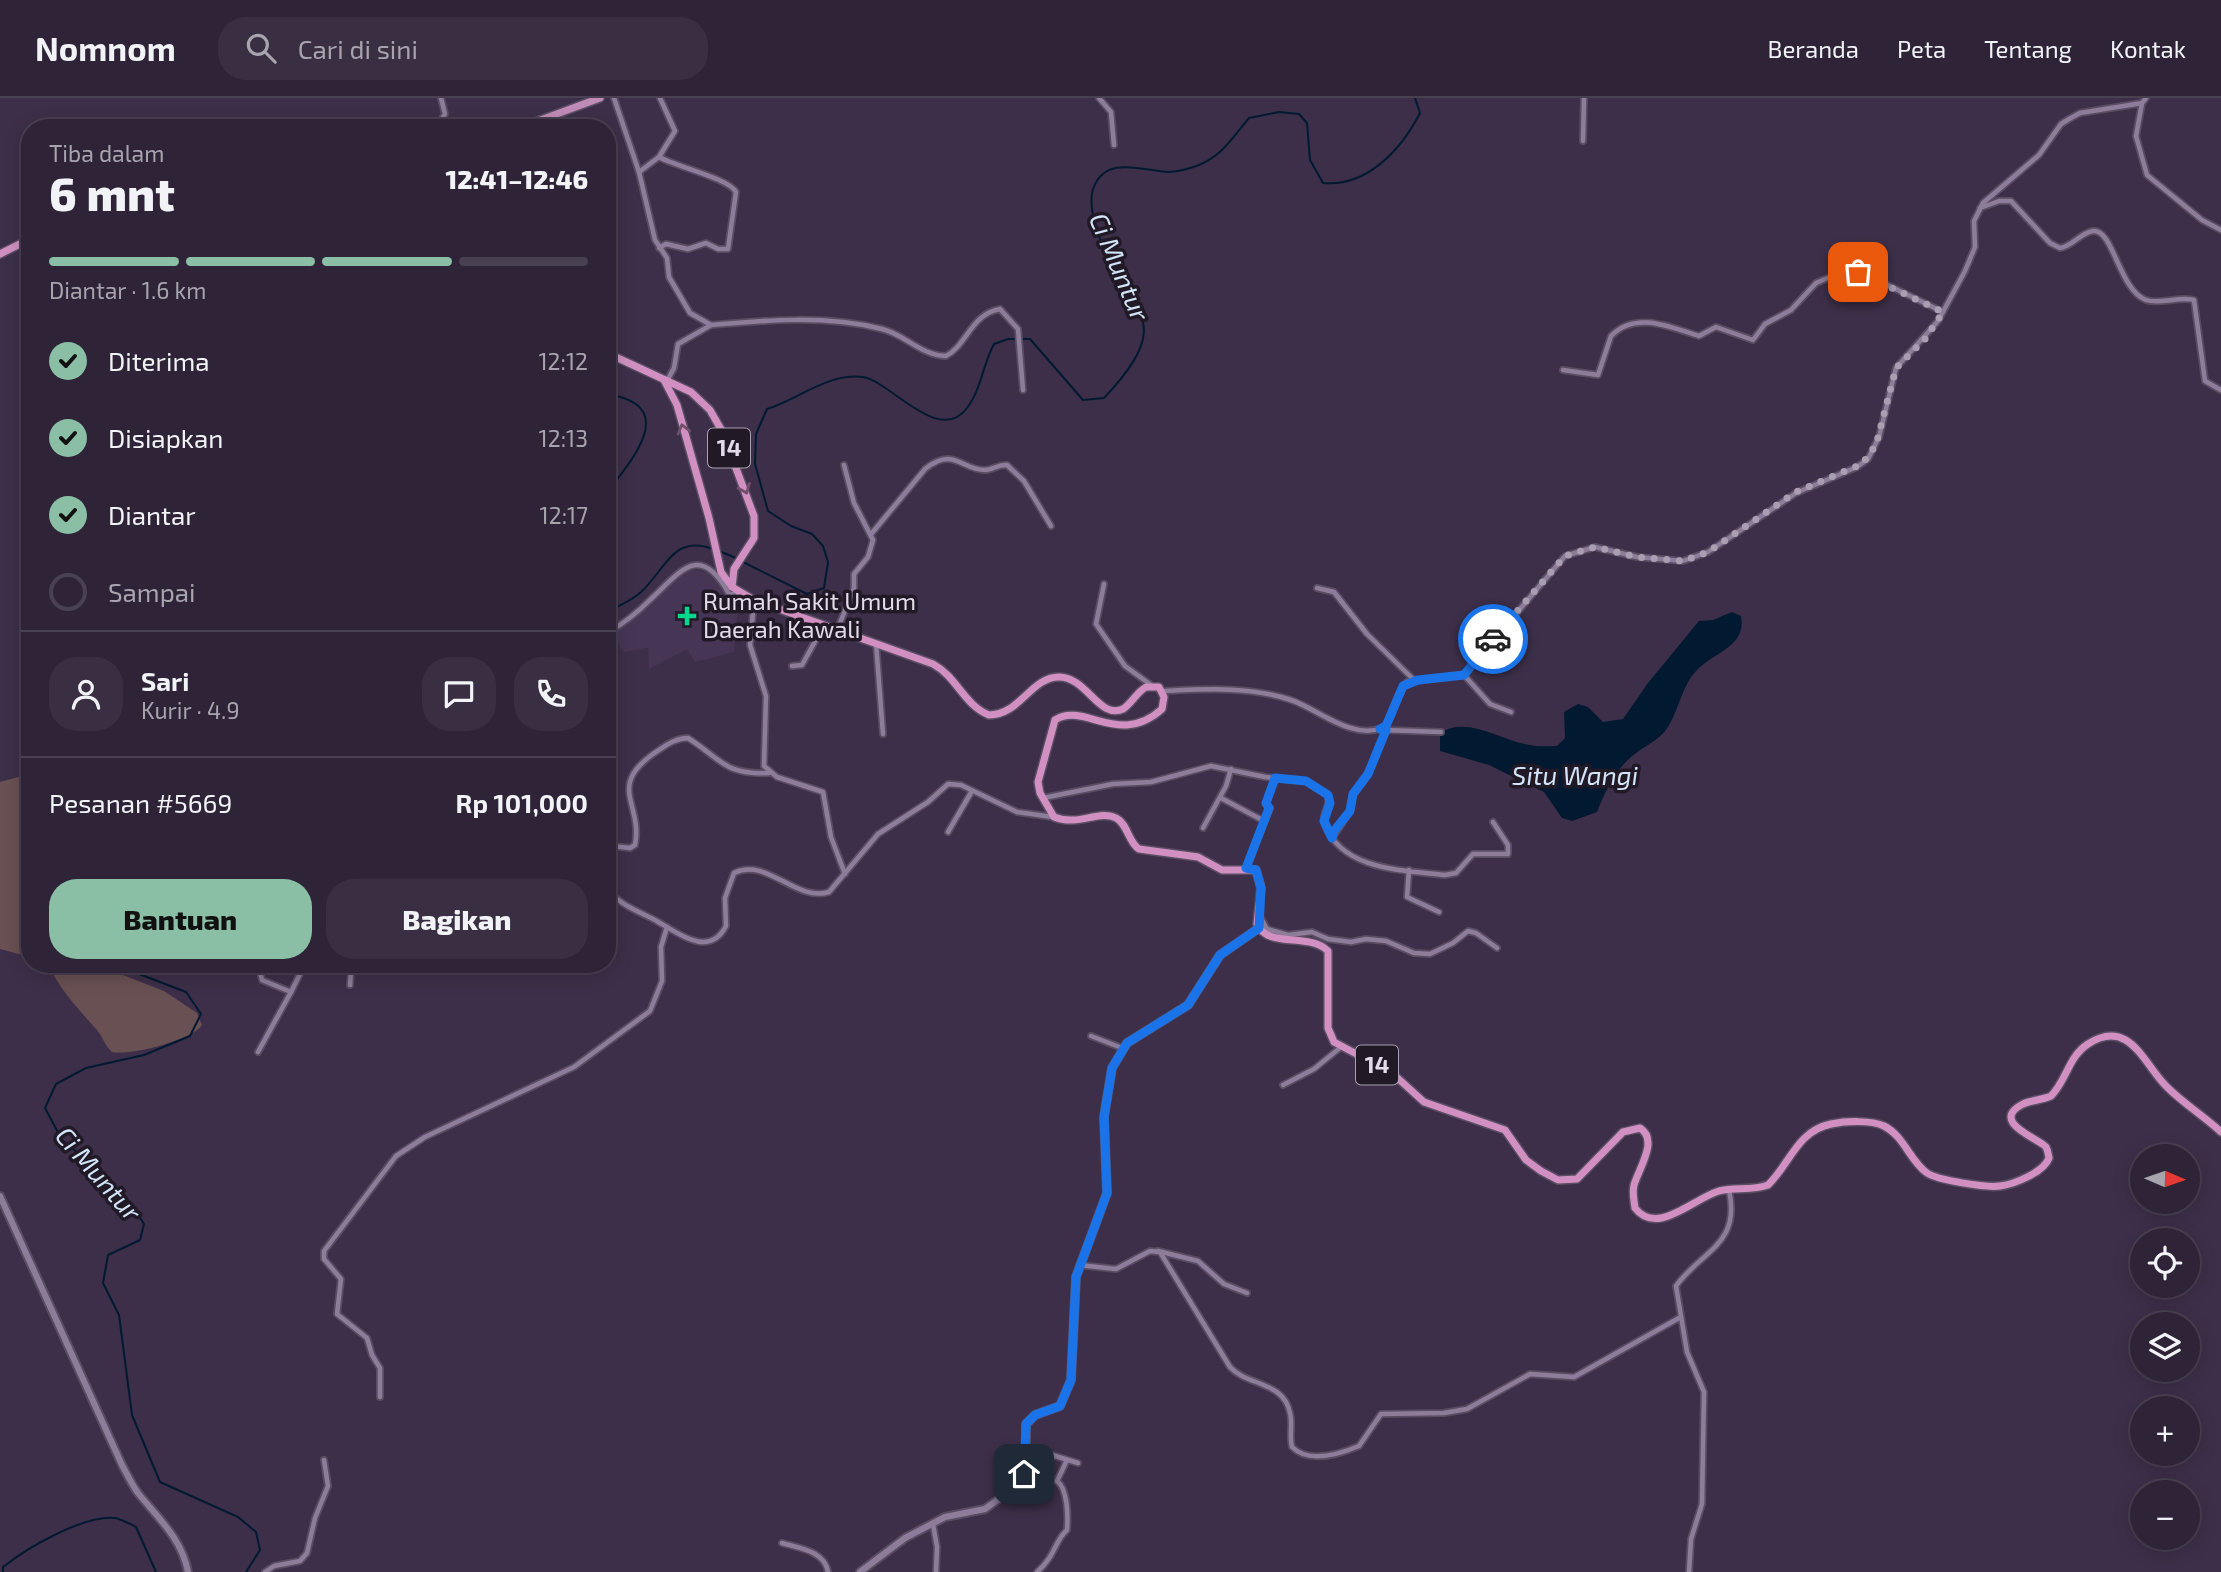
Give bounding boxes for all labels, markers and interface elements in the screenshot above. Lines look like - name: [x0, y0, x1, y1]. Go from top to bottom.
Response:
- search box: [218, 17, 708, 80]
- text: Nomnom: [35, 28, 176, 68]
- icon: search: [242, 29, 280, 67]
- text: Cari di sini: [298, 33, 418, 64]
- text: Beranda: [1768, 34, 1859, 63]
- text: Peta: [1897, 34, 1946, 63]
- text: Tentang: [1984, 34, 2072, 63]
- text: Kontak: [2110, 34, 2186, 63]
- text: Tiba dalam: [49, 139, 164, 167]
- text: 12:41–12:46: [446, 163, 588, 194]
- text: 6 mnt: [49, 165, 175, 220]
- water label: Ci Muntur: [1084, 208, 1157, 326]
- pin: [1828, 242, 1888, 302]
- icon: bag: [1839, 253, 1877, 291]
- text: Diantar · 1.6 km: [49, 276, 206, 304]
- icon: check: [49, 342, 87, 380]
- text: Diterima: [108, 345, 210, 376]
- text: 12:12: [538, 347, 588, 375]
- icon: check: [49, 419, 87, 457]
- text: Disiapkan: [108, 422, 223, 453]
- text: 12:13: [539, 424, 588, 452]
- one-way arrow: [677, 424, 691, 436]
- road number: 14: [708, 428, 750, 468]
- one-way arrow: [736, 482, 750, 494]
- icon: check: [49, 496, 87, 534]
- text: Diantar: [108, 499, 196, 530]
- text: 12:17: [540, 501, 588, 529]
- text: Sampai: [108, 576, 195, 607]
- place label: Rumah Sakit Umum Daerah Kawali: [703, 586, 916, 643]
- courier: [1458, 604, 1528, 674]
- marker: Rumah Sakit Umum Daerah Kawali: [677, 606, 697, 626]
- icon: car: [1474, 620, 1512, 658]
- button: person: [49, 657, 123, 731]
- button: chat: [422, 657, 496, 731]
- button: phone: [514, 657, 588, 731]
- text: Sari: [141, 665, 189, 696]
- text: Kurir · 4.9: [141, 696, 240, 724]
- water label: Situ Wangi: [1512, 759, 1638, 790]
- text: Pesanan #5669: [49, 787, 232, 818]
- text: Rp 101,000: [456, 787, 588, 818]
- button: Bantuan: [49, 879, 312, 959]
- button: Bagikan: [326, 879, 588, 959]
- road number: 14: [1356, 1046, 1398, 1084]
- water label: Ci Muntur: [50, 1120, 149, 1227]
- north arrow: [2130, 1144, 2200, 1214]
- map controls: [2130, 1144, 2200, 1550]
- button: locate: [2130, 1228, 2200, 1298]
- button: layers: [2130, 1312, 2200, 1382]
- button: +: [2130, 1396, 2200, 1466]
- pin: [994, 1444, 1054, 1504]
- icon: home: [1005, 1455, 1043, 1493]
- button: −: [2130, 1480, 2200, 1550]

